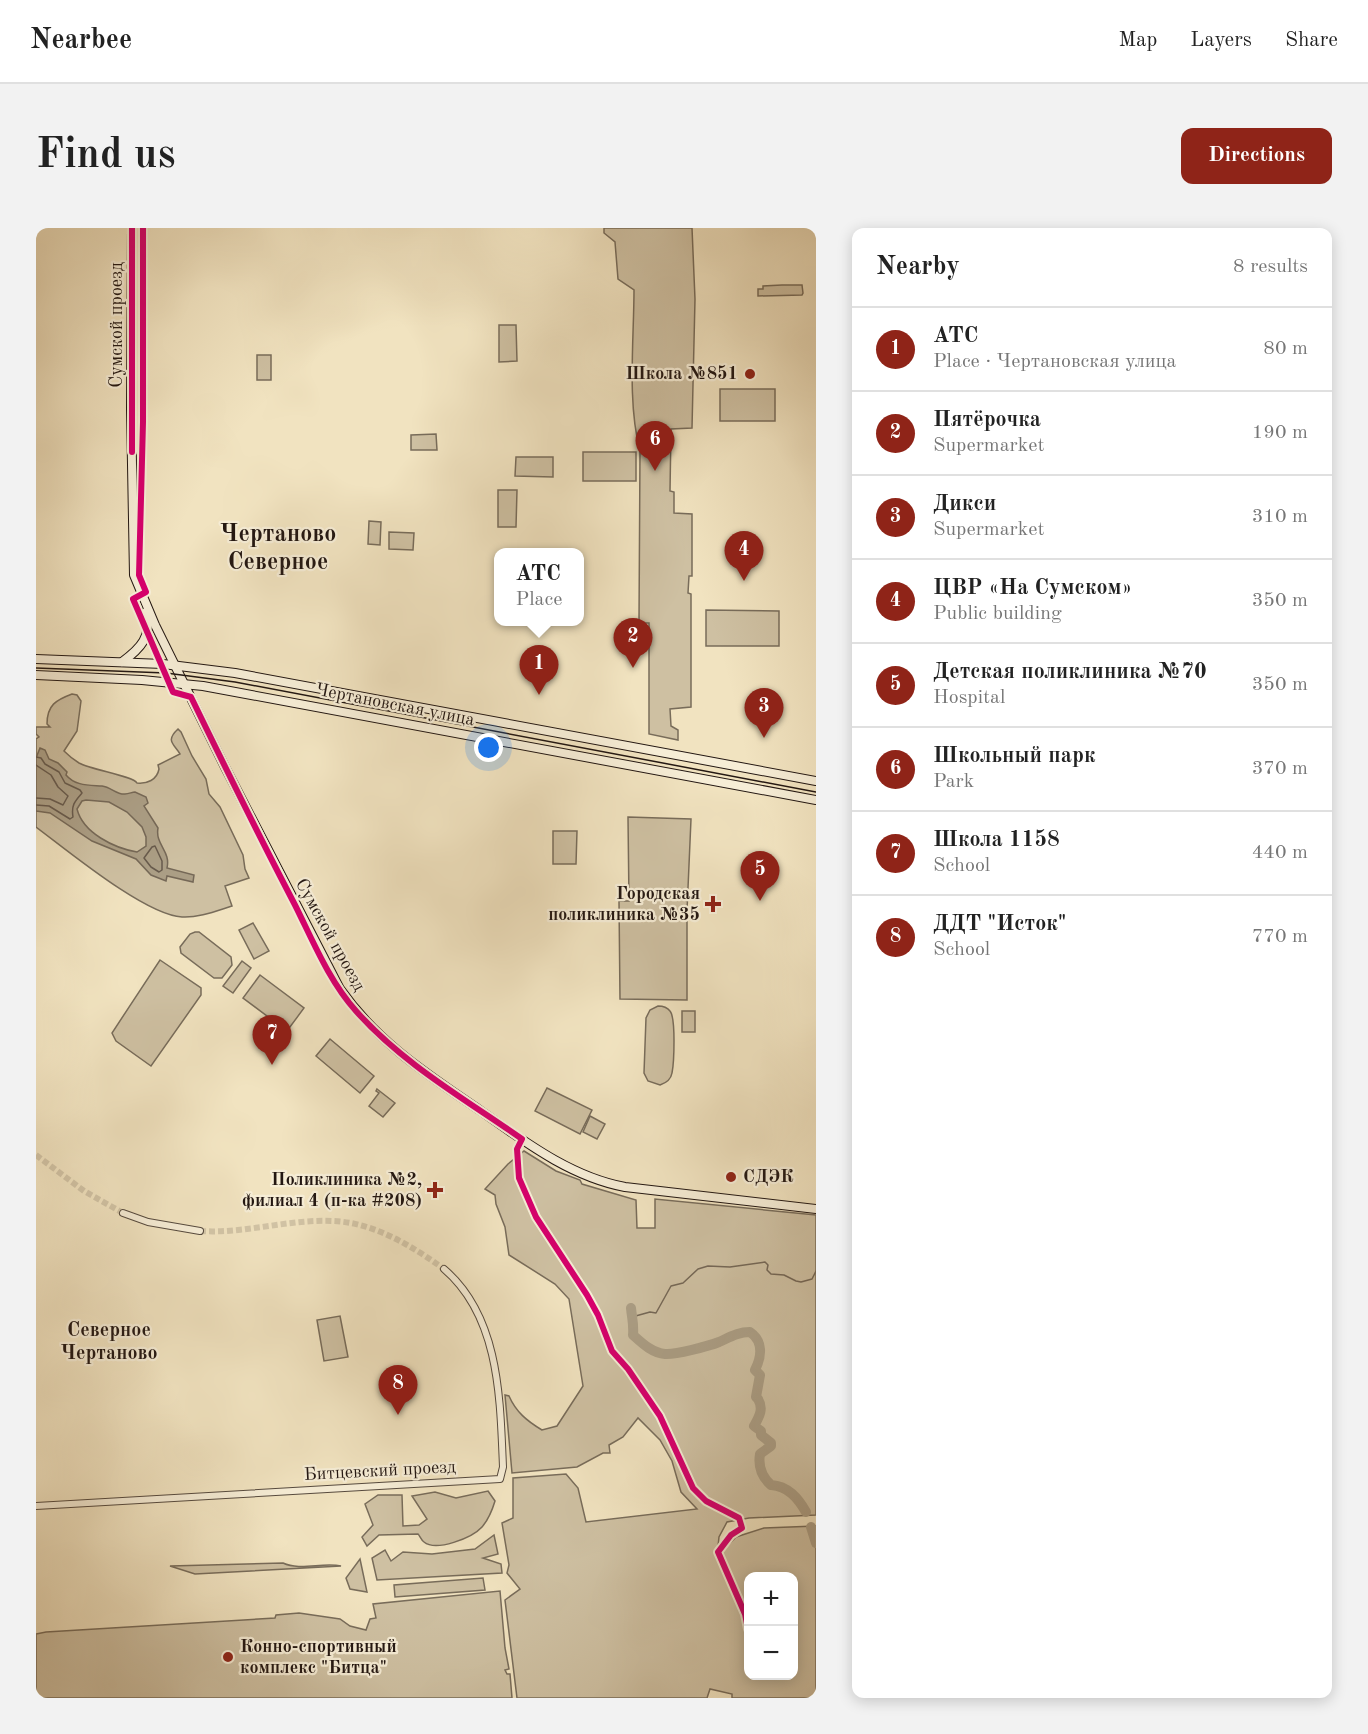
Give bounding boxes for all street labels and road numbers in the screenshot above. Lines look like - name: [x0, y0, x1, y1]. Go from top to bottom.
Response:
- street label: Сумской проезд: [108, 262, 126, 388]
- street label: Чертановская улица: [314, 681, 476, 729]
- street label: Сумской проезд: [292, 876, 368, 994]
- street label: Битцевский проезд: [304, 1458, 457, 1484]

